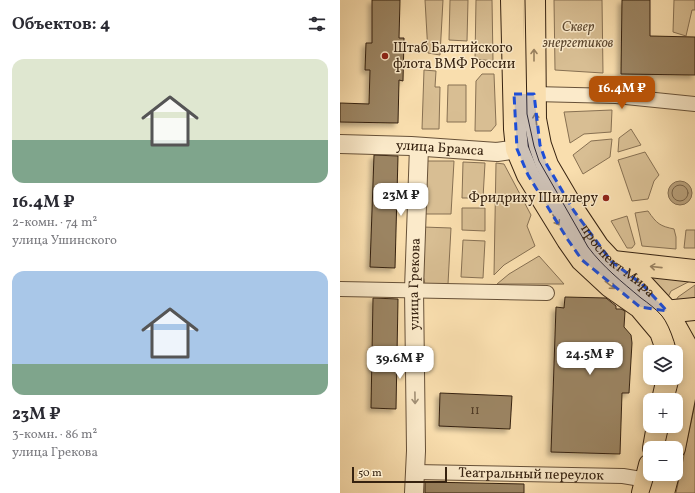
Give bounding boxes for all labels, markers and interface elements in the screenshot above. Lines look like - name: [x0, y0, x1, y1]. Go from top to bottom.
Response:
- text: Объектов: 4: [12, 13, 110, 36]
- icon: filters: [306, 13, 328, 35]
- park label: Сквер энергетиков: [543, 18, 614, 53]
- place label: Штаб Балтийского флота ВМФ России: [393, 39, 516, 74]
- one-way arrow: [530, 49, 538, 62]
- marker: Штаб Балтийского флота ВМФ России: [380, 51, 390, 61]
- pin: 16.4M ₽: [585, 76, 659, 110]
- text: 16.4M ₽: [598, 80, 646, 98]
- icon: home: [134, 85, 206, 157]
- one-way arrow: [532, 113, 540, 126]
- street label: улица Брамса: [396, 136, 485, 161]
- pin: 23M ₽: [373, 183, 429, 217]
- text: 23M ₽: [382, 187, 420, 205]
- place label: Фридриху Шиллеру: [468, 189, 598, 208]
- text: 16.4M ₽: [12, 191, 75, 214]
- marker: Фридриху Шиллеру: [601, 193, 611, 203]
- text: 2-комн. · 74 m²: [12, 214, 97, 232]
- one-way arrow: [553, 214, 561, 226]
- street label: проспект Мира: [576, 220, 659, 302]
- text: улица Ушинского: [12, 232, 117, 250]
- street label: улица Грекова: [404, 237, 425, 330]
- one-way arrow: [650, 264, 663, 271]
- one-way arrow: [604, 280, 615, 289]
- icon: home: [134, 297, 206, 369]
- pin: 24.5M ₽: [553, 342, 627, 376]
- map controls: [643, 345, 683, 481]
- button: layers: [643, 345, 683, 385]
- pin: 39.6M ₽: [363, 346, 437, 380]
- text: 24.5M ₽: [566, 346, 614, 364]
- text: 39.6M ₽: [376, 350, 424, 368]
- one-way arrow: [411, 391, 419, 404]
- button: +: [643, 393, 683, 433]
- text: 23M ₽: [12, 403, 61, 426]
- house number: 11: [470, 403, 480, 419]
- text: 3-комн. · 86 m²: [12, 426, 97, 444]
- button: −: [643, 441, 683, 481]
- text: улица Грекова: [12, 444, 98, 462]
- street label: Театральный переулок: [458, 463, 604, 485]
- scale bar: [352, 465, 447, 484]
- text: 50 m: [358, 466, 382, 481]

